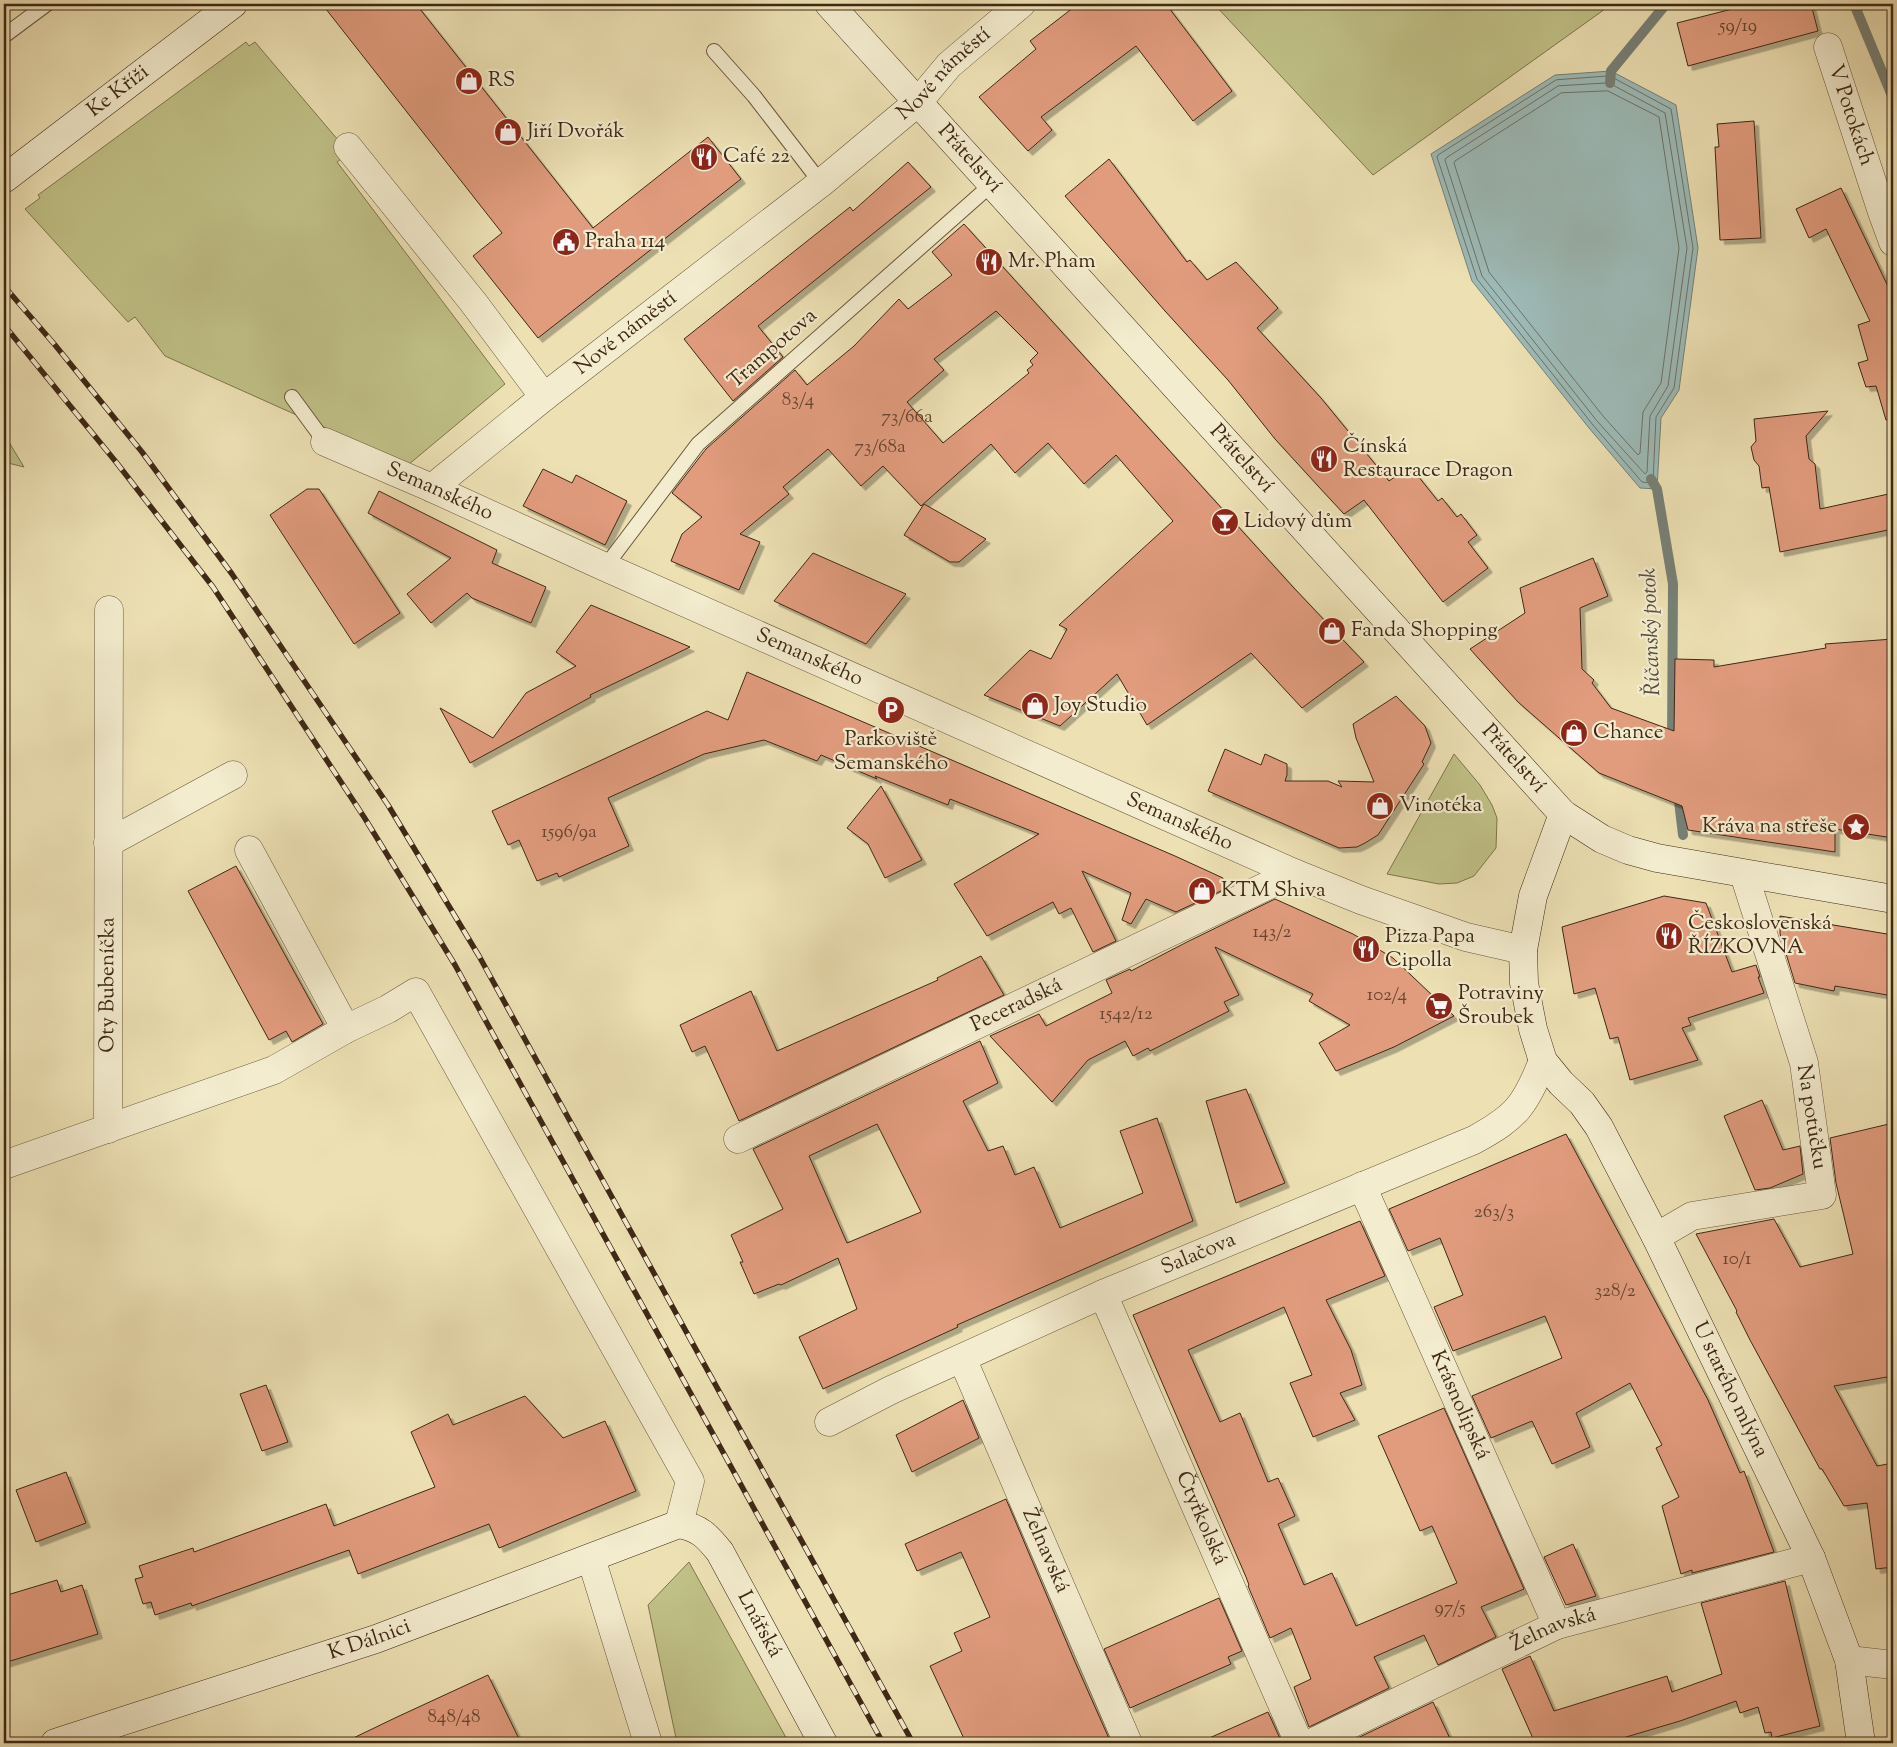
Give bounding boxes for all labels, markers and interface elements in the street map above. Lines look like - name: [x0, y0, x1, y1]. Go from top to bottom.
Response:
- house number: 59/19: [1718, 13, 1757, 40]
- street label: Nové náměstí: [891, 20, 998, 128]
- street label: Ke Kříži: [81, 58, 156, 125]
- street label: V Potokách: [1820, 61, 1881, 170]
- shop icon: RS: [454, 66, 484, 96]
- place label: RS: [488, 66, 515, 96]
- shop icon: Jiří Dvořák: [493, 117, 523, 147]
- place label: Jiří Dvořák: [526, 117, 625, 147]
- street label: Přátelství: [930, 118, 1009, 200]
- restaurant icon: Café 22: [689, 142, 719, 172]
- place label: Café 22: [723, 142, 790, 172]
- public building icon: Praha 114: [551, 227, 581, 257]
- place label: Praha 114: [585, 227, 665, 257]
- restaurant icon: Mr. Pham: [974, 247, 1004, 277]
- place label: Mr. Pham: [1008, 247, 1096, 277]
- street label: Nové náměstí: [568, 284, 684, 383]
- street label: Trampotova: [722, 302, 824, 396]
- house number: 83/4: [782, 387, 815, 414]
- house number: 73/66a: [881, 404, 933, 431]
- street label: Přátelství: [1202, 418, 1281, 500]
- place label: Čínská Restaurace Dragon: [1343, 432, 1513, 486]
- house number: 73/68a: [854, 434, 906, 461]
- restaurant icon: Čínská Restaurace Dragon: [1309, 444, 1339, 474]
- street label: Semanského: [381, 455, 498, 529]
- bar icon: Lidový dům: [1210, 507, 1240, 537]
- place label: Lidový dům: [1244, 507, 1352, 537]
- water label: Říčanský potok: [1634, 567, 1670, 696]
- shop icon: Fanda Shopping: [1317, 616, 1347, 646]
- place label: Fanda Shopping: [1351, 616, 1498, 646]
- street label: Semanského: [751, 621, 868, 695]
- shop icon: Joy Studio: [1020, 691, 1050, 721]
- place label: Joy Studio: [1053, 691, 1147, 721]
- parking icon: Parkoviště Semanského: [876, 695, 906, 725]
- street label: Přátelství: [1474, 718, 1553, 800]
- shop icon: Chance: [1559, 718, 1589, 748]
- place label: Chance: [1593, 718, 1663, 748]
- place label: Parkoviště Semanského: [834, 725, 948, 779]
- street label: Semanského: [1121, 785, 1238, 859]
- shop icon: Vinotéka: [1365, 791, 1395, 821]
- place label: Vinotéka: [1399, 791, 1483, 821]
- place label: Kráva na střeše: [1702, 812, 1837, 842]
- place icon: Kráva na střeše: [1841, 812, 1871, 842]
- house number: 1596/9a: [541, 819, 597, 846]
- shop icon: KTM Shiva: [1187, 876, 1217, 906]
- place label: KTM Shiva: [1221, 876, 1326, 906]
- place label: Československá ŘÍZKOVNA: [1688, 909, 1832, 963]
- street label: Oty Bubeníčka: [93, 917, 123, 1053]
- house number: 143/2: [1252, 919, 1292, 946]
- restaurant icon: Československá ŘÍZKOVNA: [1654, 921, 1684, 951]
- place label: Pizza Papa Cipolla: [1385, 922, 1475, 976]
- restaurant icon: Pizza Papa Cipolla: [1351, 934, 1381, 964]
- street label: Peceradská: [966, 971, 1068, 1040]
- place label: Potraviny Šroubek: [1458, 979, 1545, 1033]
- house number: 102/4: [1367, 982, 1408, 1009]
- supermarket icon: Potraviny Šroubek: [1424, 991, 1454, 1021]
- house number: 1542/12: [1099, 1001, 1153, 1028]
- street label: Na potůčku: [1788, 1062, 1834, 1172]
- house number: 263/3: [1474, 1199, 1514, 1226]
- street label: Salačova: [1157, 1225, 1241, 1283]
- house number: 10/1: [1723, 1246, 1752, 1273]
- house number: 328/2: [1594, 1278, 1636, 1305]
- street label: U starého mlýna: [1684, 1317, 1776, 1463]
- street label: Krásnolipská: [1422, 1346, 1497, 1465]
- street label: Čtyřkolská: [1167, 1467, 1235, 1571]
- street label: Želnavská: [1014, 1504, 1077, 1598]
- street label: Lnářská: [729, 1586, 790, 1664]
- house number: 97/5: [1434, 1595, 1466, 1622]
- street label: Želnavská: [1506, 1600, 1600, 1660]
- street label: K Dálnici: [325, 1612, 415, 1668]
- house number: 848/48: [428, 1704, 480, 1731]

